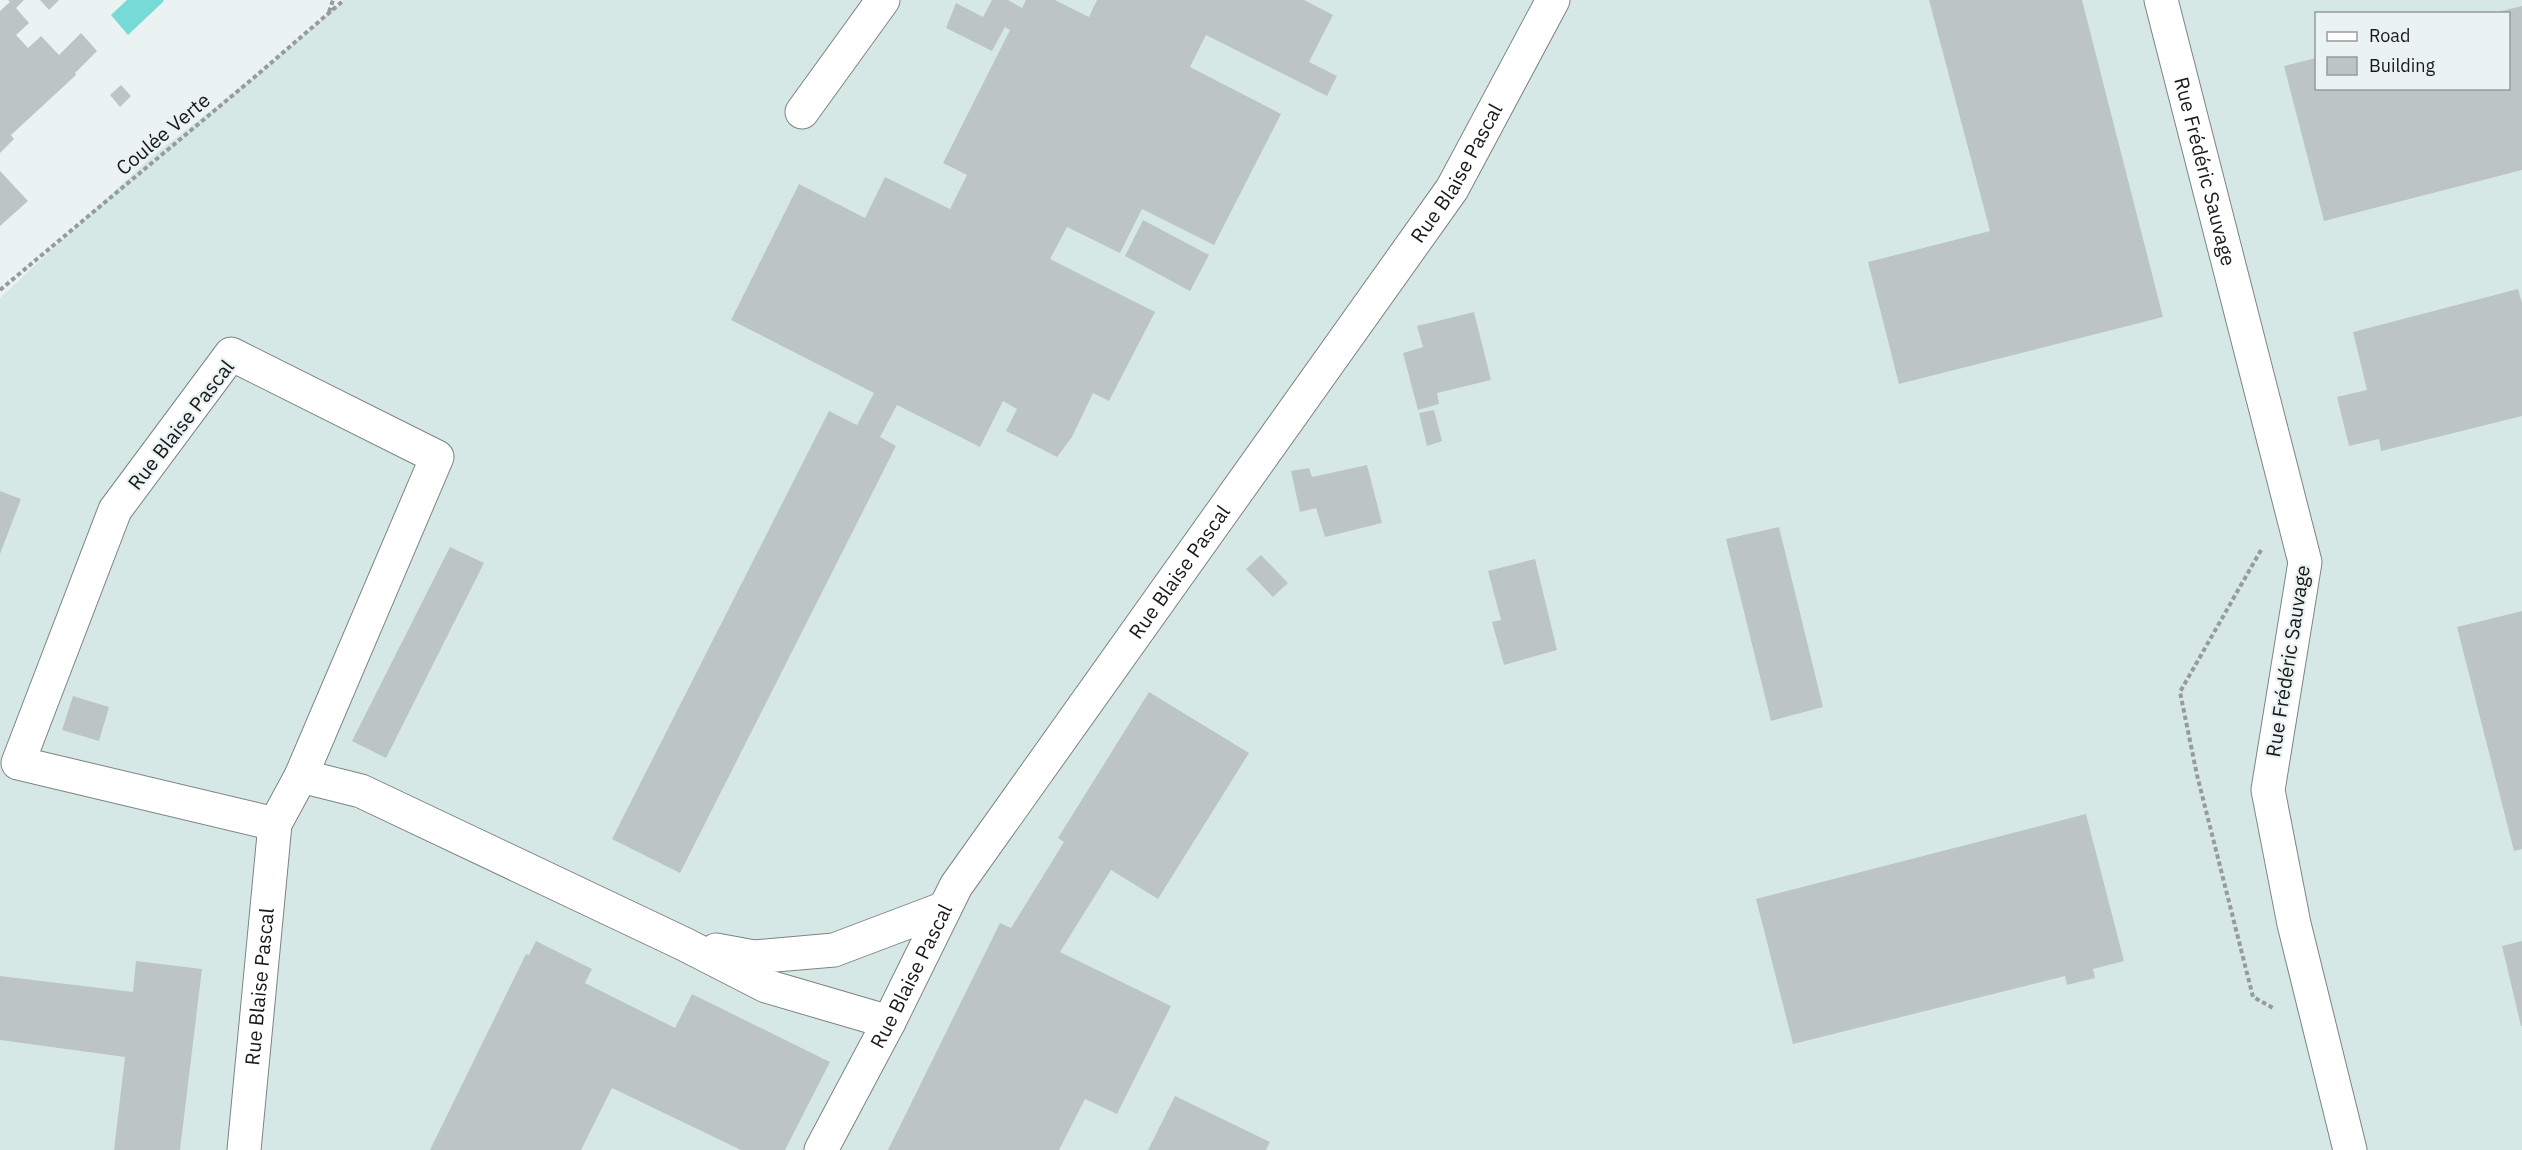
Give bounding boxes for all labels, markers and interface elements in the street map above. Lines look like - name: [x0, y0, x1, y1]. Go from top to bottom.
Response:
- legend: [2315, 12, 2510, 90]
- text: Road: [2369, 24, 2410, 47]
- text: Building: [2369, 54, 2436, 77]
- street label: Rue Frédéric Sauvage: [2168, 74, 2243, 269]
- street label: Coulée Verte: [110, 86, 215, 181]
- street label: Rue Blaise Pascal: [1404, 99, 1508, 248]
- street label: Rue Blaise Pascal: [121, 354, 240, 495]
- street label: Rue Blaise Pascal: [1122, 499, 1236, 644]
- street label: Rue Frédéric Sauvage: [2259, 563, 2316, 759]
- street label: Rue Blaise Pascal: [863, 899, 958, 1053]
- street label: Rue Blaise Pascal: [238, 907, 280, 1067]

